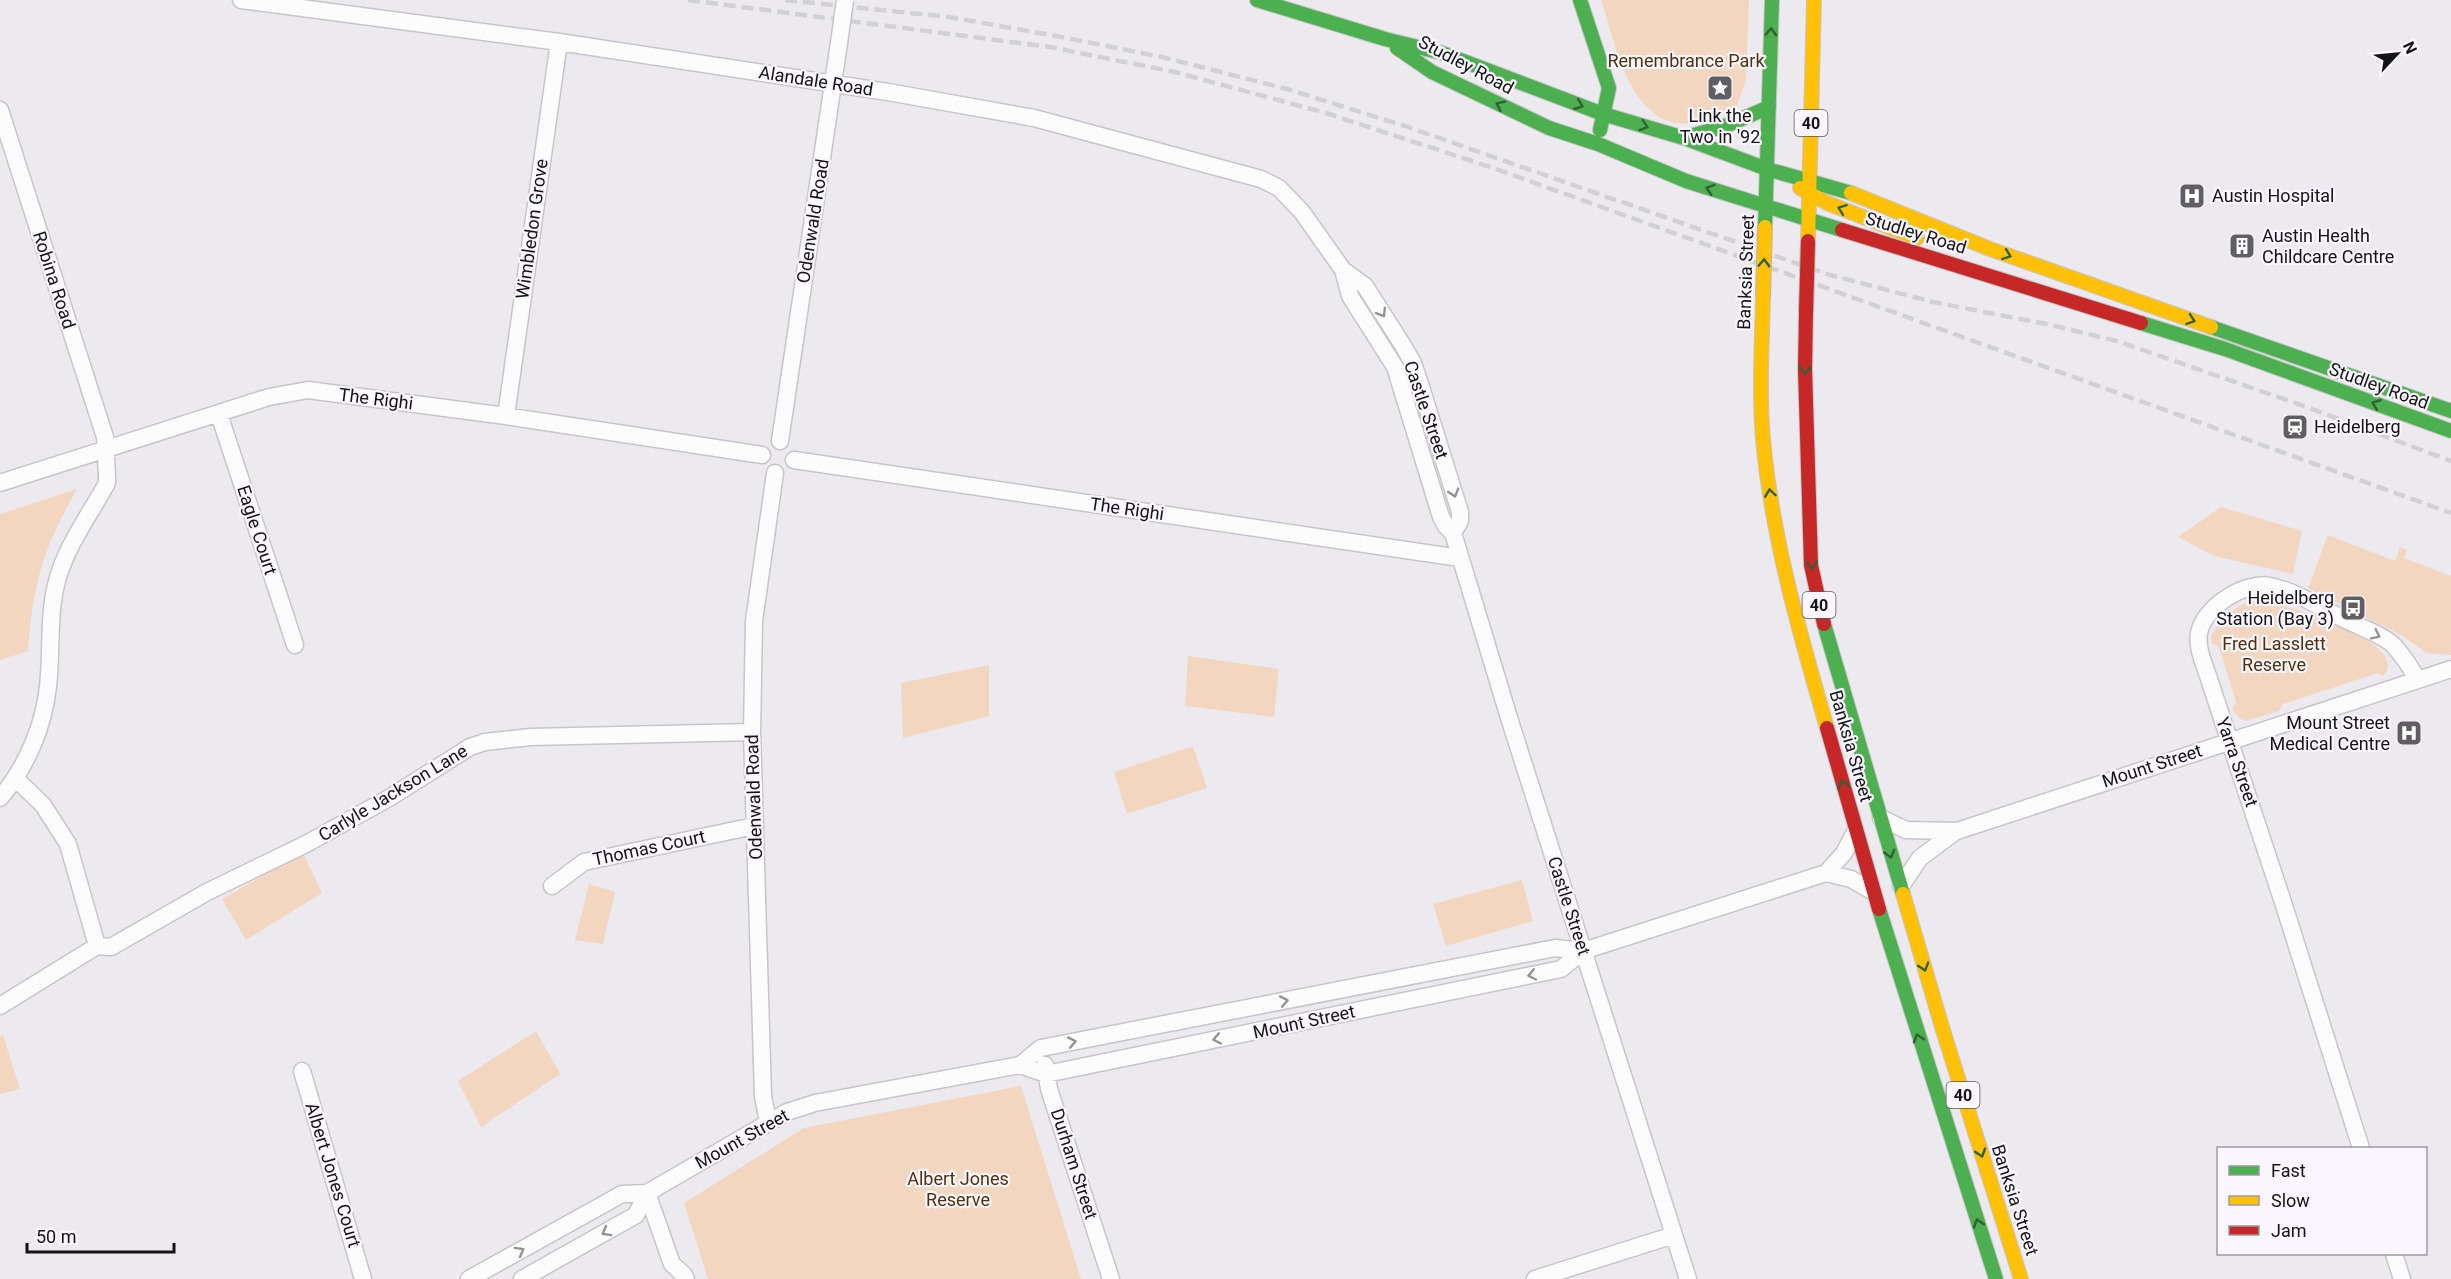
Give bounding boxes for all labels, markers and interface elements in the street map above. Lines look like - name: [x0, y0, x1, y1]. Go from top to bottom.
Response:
- north arrow: [2367, 24, 2427, 84]
- one-way arrow: [1765, 28, 1777, 37]
- street label: Studley Road: [1415, 31, 1517, 98]
- text: N: [2399, 38, 2421, 57]
- park label: Remembrance Park: [1607, 50, 1765, 71]
- street label: Alandale Road: [757, 61, 875, 100]
- place icon: Link the Two in '92: [1705, 73, 1735, 103]
- one-way arrow: [1572, 98, 1583, 110]
- one-way arrow: [1496, 100, 1507, 112]
- place label: Link the Two in '92: [1680, 105, 1760, 147]
- road number: 40: [1794, 110, 1828, 136]
- one-way arrow: [1638, 119, 1649, 131]
- street label: Wimbledon Grove: [511, 157, 552, 300]
- street label: Odenwald Road: [792, 157, 833, 285]
- hospital icon: Austin Hospital: [2177, 181, 2207, 211]
- one-way arrow: [1705, 183, 1716, 196]
- place label: Austin Hospital: [2212, 185, 2334, 206]
- one-way arrow: [1837, 203, 1848, 216]
- street label: Studley Road: [1863, 207, 1969, 258]
- street label: Banksia Street: [1733, 214, 1758, 330]
- place label: Austin Health Childcare Centre: [2262, 225, 2394, 267]
- street label: Robina Road: [29, 228, 80, 331]
- building icon: Austin Health Childcare Centre: [2227, 231, 2257, 261]
- one-way arrow: [2001, 247, 2012, 260]
- one-way arrow: [1758, 258, 1771, 267]
- one-way arrow: [1374, 307, 1386, 317]
- one-way arrow: [2185, 312, 2196, 325]
- street label: Castle Street: [1400, 358, 1453, 462]
- street label: Studley Road: [2326, 358, 2432, 413]
- one-way arrow: [1799, 366, 1811, 375]
- street label: The Righi: [338, 384, 414, 413]
- one-way arrow: [2371, 398, 2382, 411]
- station icon: Heidelberg: [2280, 412, 2310, 442]
- place label: Heidelberg: [2314, 416, 2401, 437]
- street label: Eagle Court: [233, 482, 282, 577]
- one-way arrow: [1447, 487, 1459, 497]
- one-way arrow: [1764, 488, 1776, 498]
- street label: The Righi: [1089, 493, 1165, 524]
- one-way arrow: [1805, 560, 1818, 570]
- place label: Heidelberg Station (Bay 3): [2216, 587, 2334, 630]
- road number: 40: [1802, 592, 1836, 618]
- bus stop icon: Heidelberg Station (Bay 3): [2338, 593, 2368, 623]
- one-way arrow: [2369, 627, 2380, 639]
- park label: Fred Lasslett Reserve: [2222, 633, 2326, 675]
- street label: Banksia Street: [1825, 687, 1878, 804]
- place label: Mount Street Medical Centre: [2270, 712, 2390, 754]
- street label: Yarra Street: [2212, 714, 2263, 810]
- hospital icon: Mount Street Medical Centre: [2394, 718, 2424, 748]
- street label: Odenwald Road: [741, 734, 766, 860]
- street label: Mount Street: [2099, 739, 2204, 792]
- street label: Carlyle Jackson Lane: [314, 740, 471, 845]
- one-way arrow: [1838, 779, 1850, 790]
- street label: Thomas Court: [591, 825, 707, 870]
- one-way arrow: [1883, 848, 1895, 859]
- street label: Castle Street: [1544, 854, 1595, 958]
- one-way arrow: [1917, 961, 1929, 971]
- one-way arrow: [1527, 968, 1537, 981]
- one-way arrow: [1279, 995, 1289, 1008]
- street label: Mount Street: [1251, 1000, 1357, 1043]
- one-way arrow: [1213, 1032, 1223, 1045]
- one-way arrow: [1913, 1033, 1925, 1044]
- one-way arrow: [1067, 1036, 1077, 1049]
- road number: 40: [1946, 1082, 1980, 1108]
- street label: Albert Jones Court: [301, 1100, 366, 1250]
- street label: Mount Street: [691, 1104, 792, 1173]
- street label: Durham Street: [1047, 1106, 1102, 1222]
- street label: Banksia Street: [1988, 1142, 2043, 1258]
- one-way arrow: [1974, 1147, 1986, 1158]
- legend: [2217, 1147, 2427, 1255]
- text: Fast: [2271, 1160, 2306, 1181]
- park label: Albert Jones Reserve: [907, 1168, 1009, 1210]
- text: Slow: [2271, 1190, 2310, 1211]
- scale bar: [27, 1216, 174, 1254]
- one-way arrow: [1972, 1218, 1985, 1229]
- text: Jam: [2271, 1220, 2307, 1241]
- one-way arrow: [602, 1225, 613, 1236]
- text: 50 m: [36, 1226, 76, 1247]
- one-way arrow: [514, 1247, 524, 1258]

